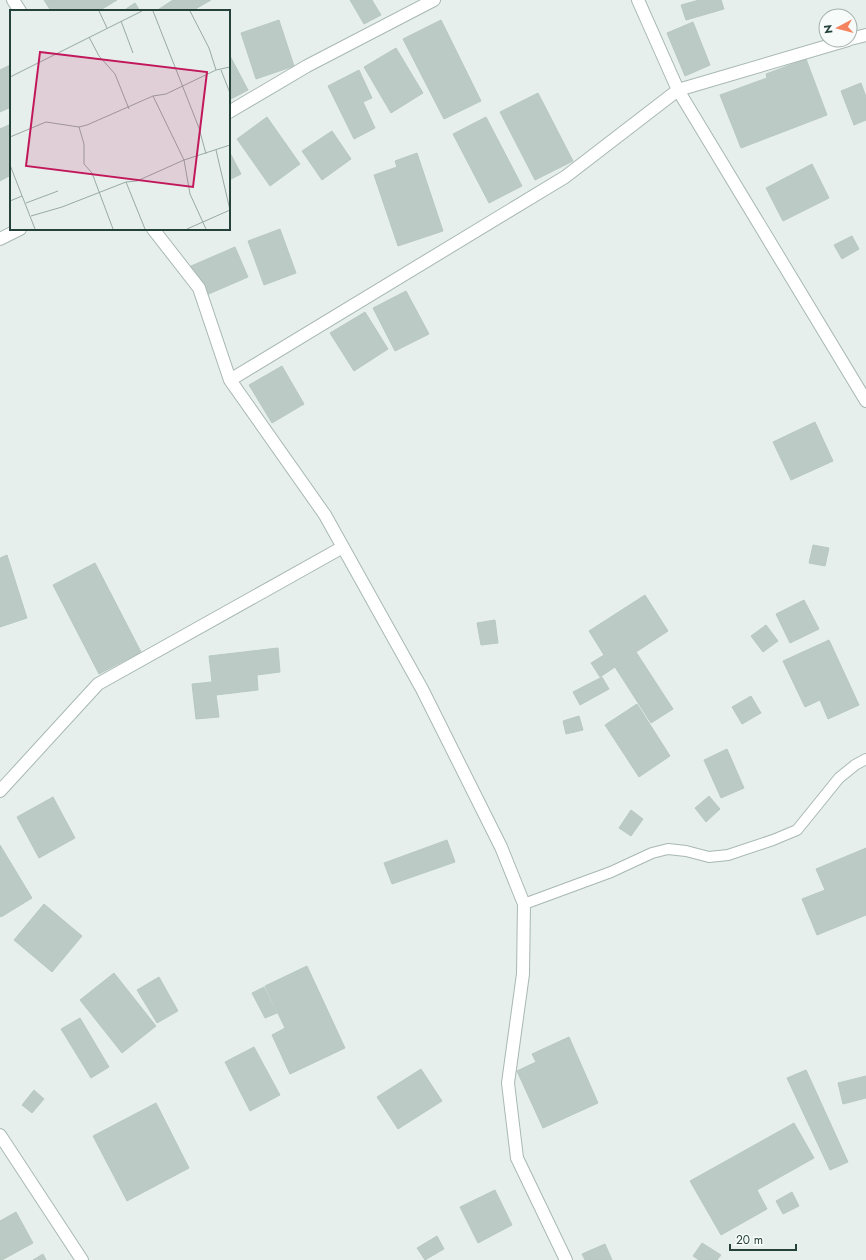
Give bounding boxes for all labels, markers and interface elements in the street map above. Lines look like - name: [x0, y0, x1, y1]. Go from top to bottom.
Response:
- north arrow: [818, 8, 858, 48]
- inset map: [10, 10, 230, 230]
- text: N: [820, 24, 837, 35]
- scale bar: [730, 1226, 796, 1252]
- text: 20 m: [736, 1231, 763, 1249]

